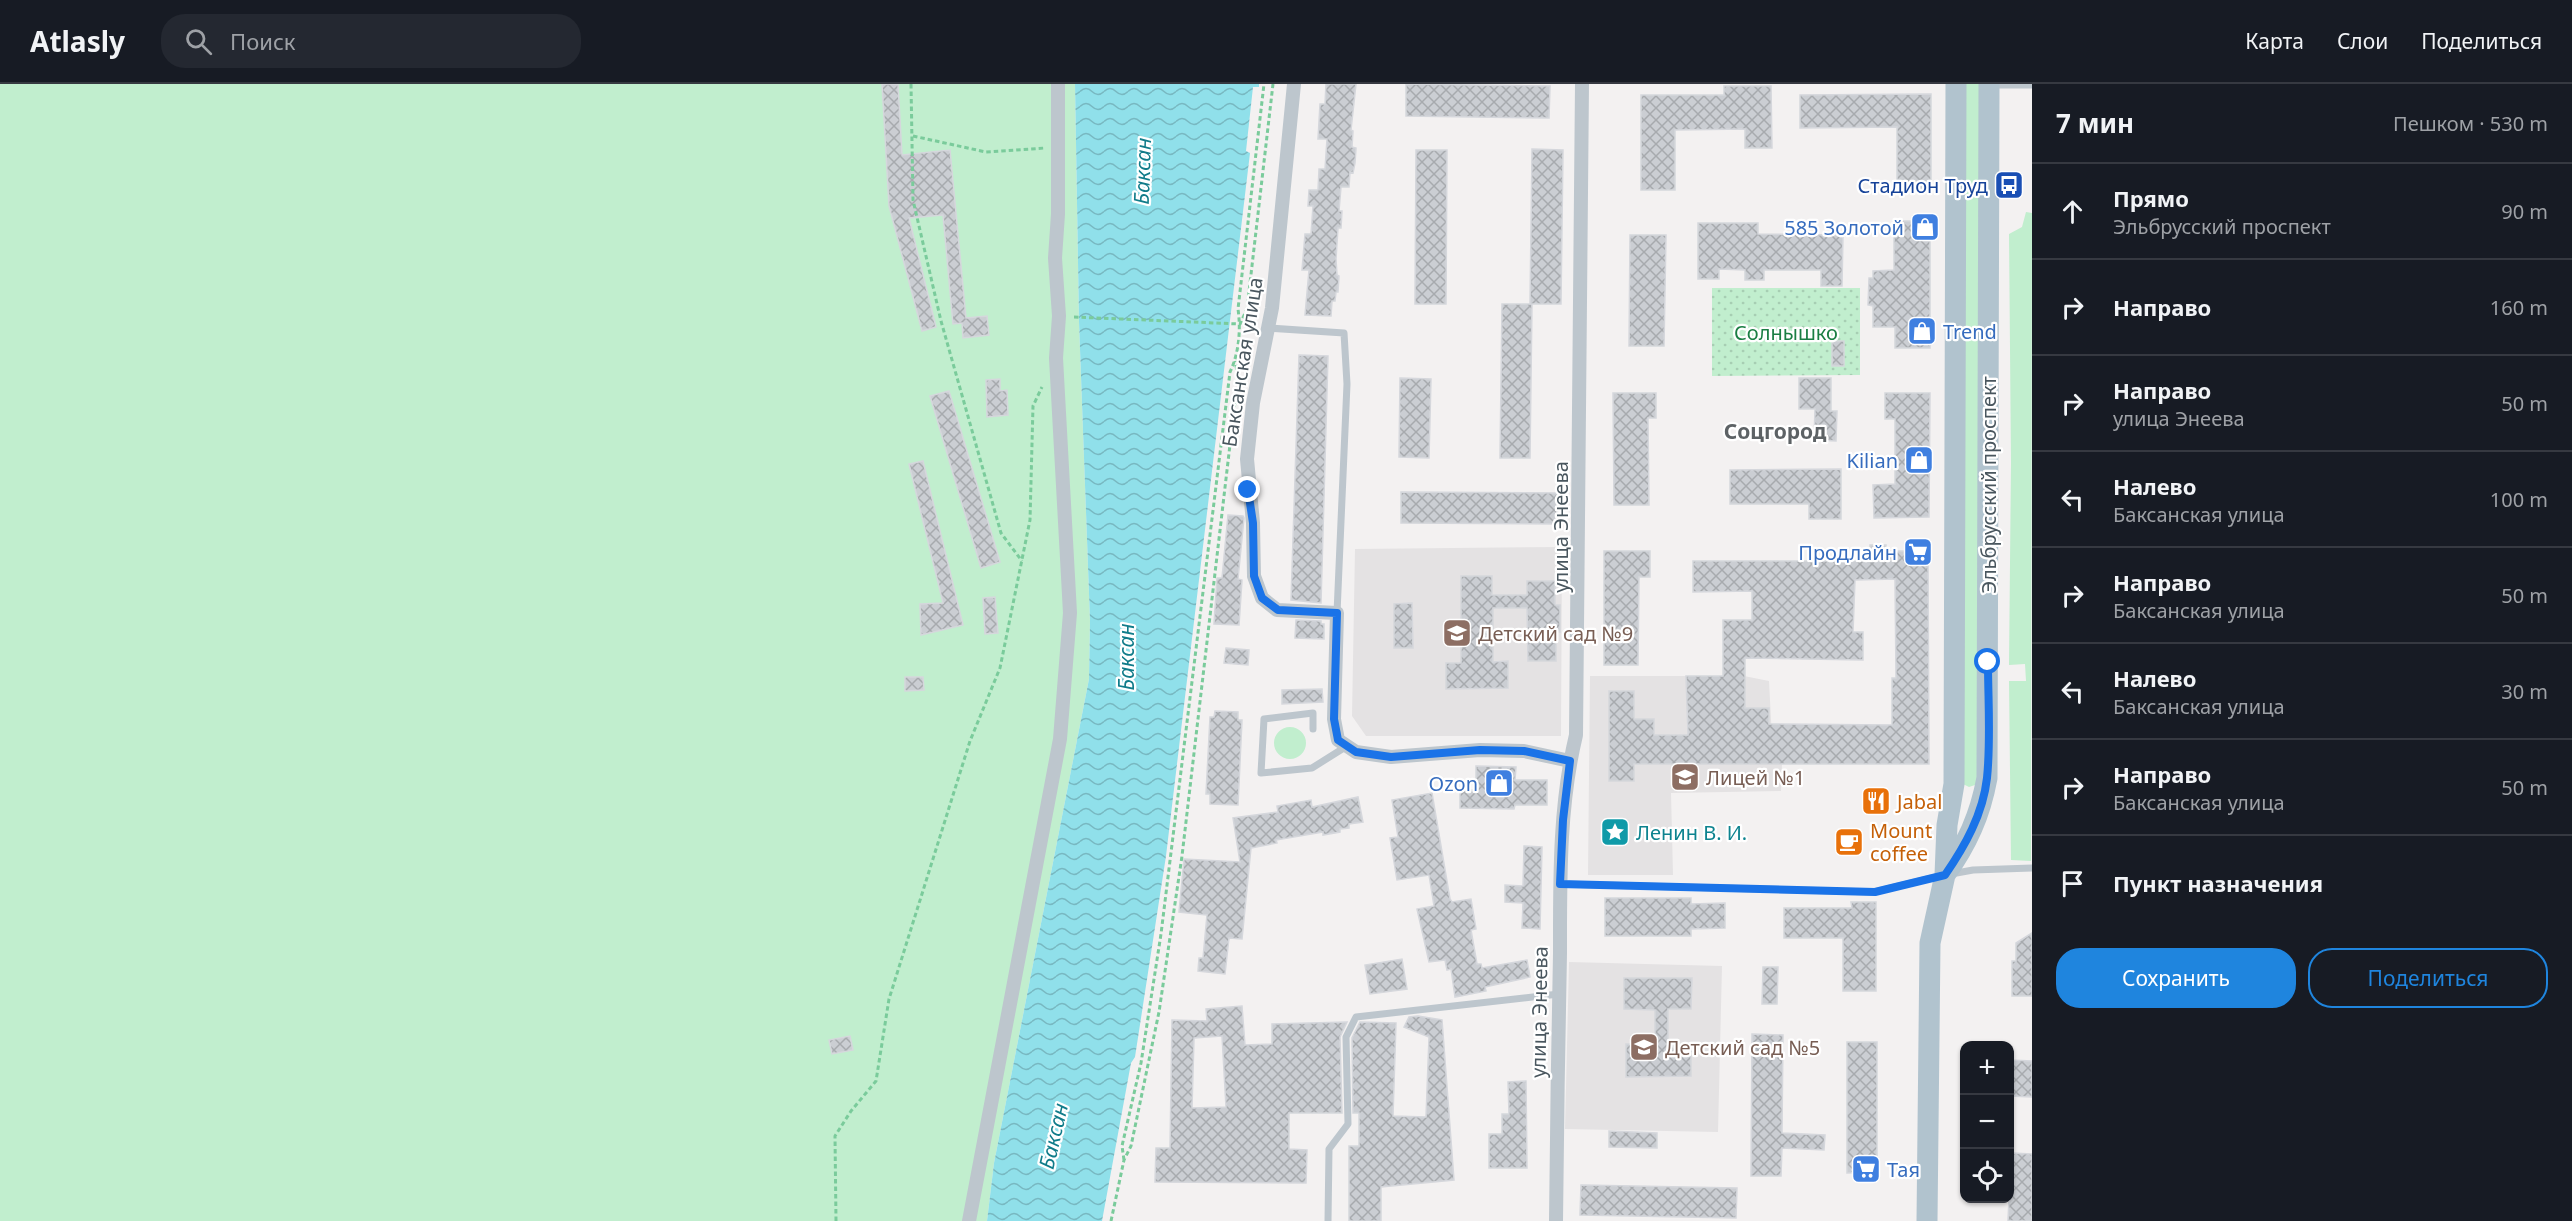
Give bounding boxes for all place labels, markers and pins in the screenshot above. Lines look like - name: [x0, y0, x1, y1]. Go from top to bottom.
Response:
- bus stop icon: Стадион Труд: [1993, 169, 2025, 201]
- place label: Стадион Труд: [1857, 172, 1988, 199]
- shop icon: 585 Золотой: [1909, 211, 1941, 243]
- place label: 585 Золотой: [1784, 214, 1904, 241]
- shop icon: Trend: [1906, 315, 1938, 347]
- place label: Trend: [1943, 318, 1997, 345]
- shop icon: Kilian: [1903, 444, 1935, 476]
- place label: Kilian: [1847, 447, 1898, 474]
- supermarket icon: Продлайн: [1902, 536, 1934, 568]
- place label: Продлайн: [1798, 539, 1897, 566]
- school or university icon: Детский сад №9: [1441, 617, 1473, 649]
- place label: Детский сад №9: [1478, 620, 1633, 647]
- school or university icon: Лицей №1: [1669, 761, 1701, 793]
- place label: Лицей №1: [1706, 764, 1805, 791]
- shop icon: Ozon: [1483, 767, 1515, 799]
- place label: Ozon: [1429, 770, 1478, 797]
- restaurant icon: Jabal: [1860, 785, 1892, 817]
- place label: Jabal: [1895, 788, 1942, 815]
- place icon: Ленин В. И.: [1599, 816, 1631, 848]
- place label: Mount coffee: [1870, 817, 1932, 867]
- place label: Ленин В. И.: [1636, 819, 1747, 846]
- cafe icon: Mount coffee: [1833, 826, 1865, 858]
- school or university icon: Детский сад №5: [1628, 1031, 1660, 1063]
- place label: Детский сад №5: [1665, 1034, 1820, 1061]
- supermarket icon: Тая: [1850, 1153, 1882, 1185]
- place label: Тая: [1887, 1156, 1920, 1183]

